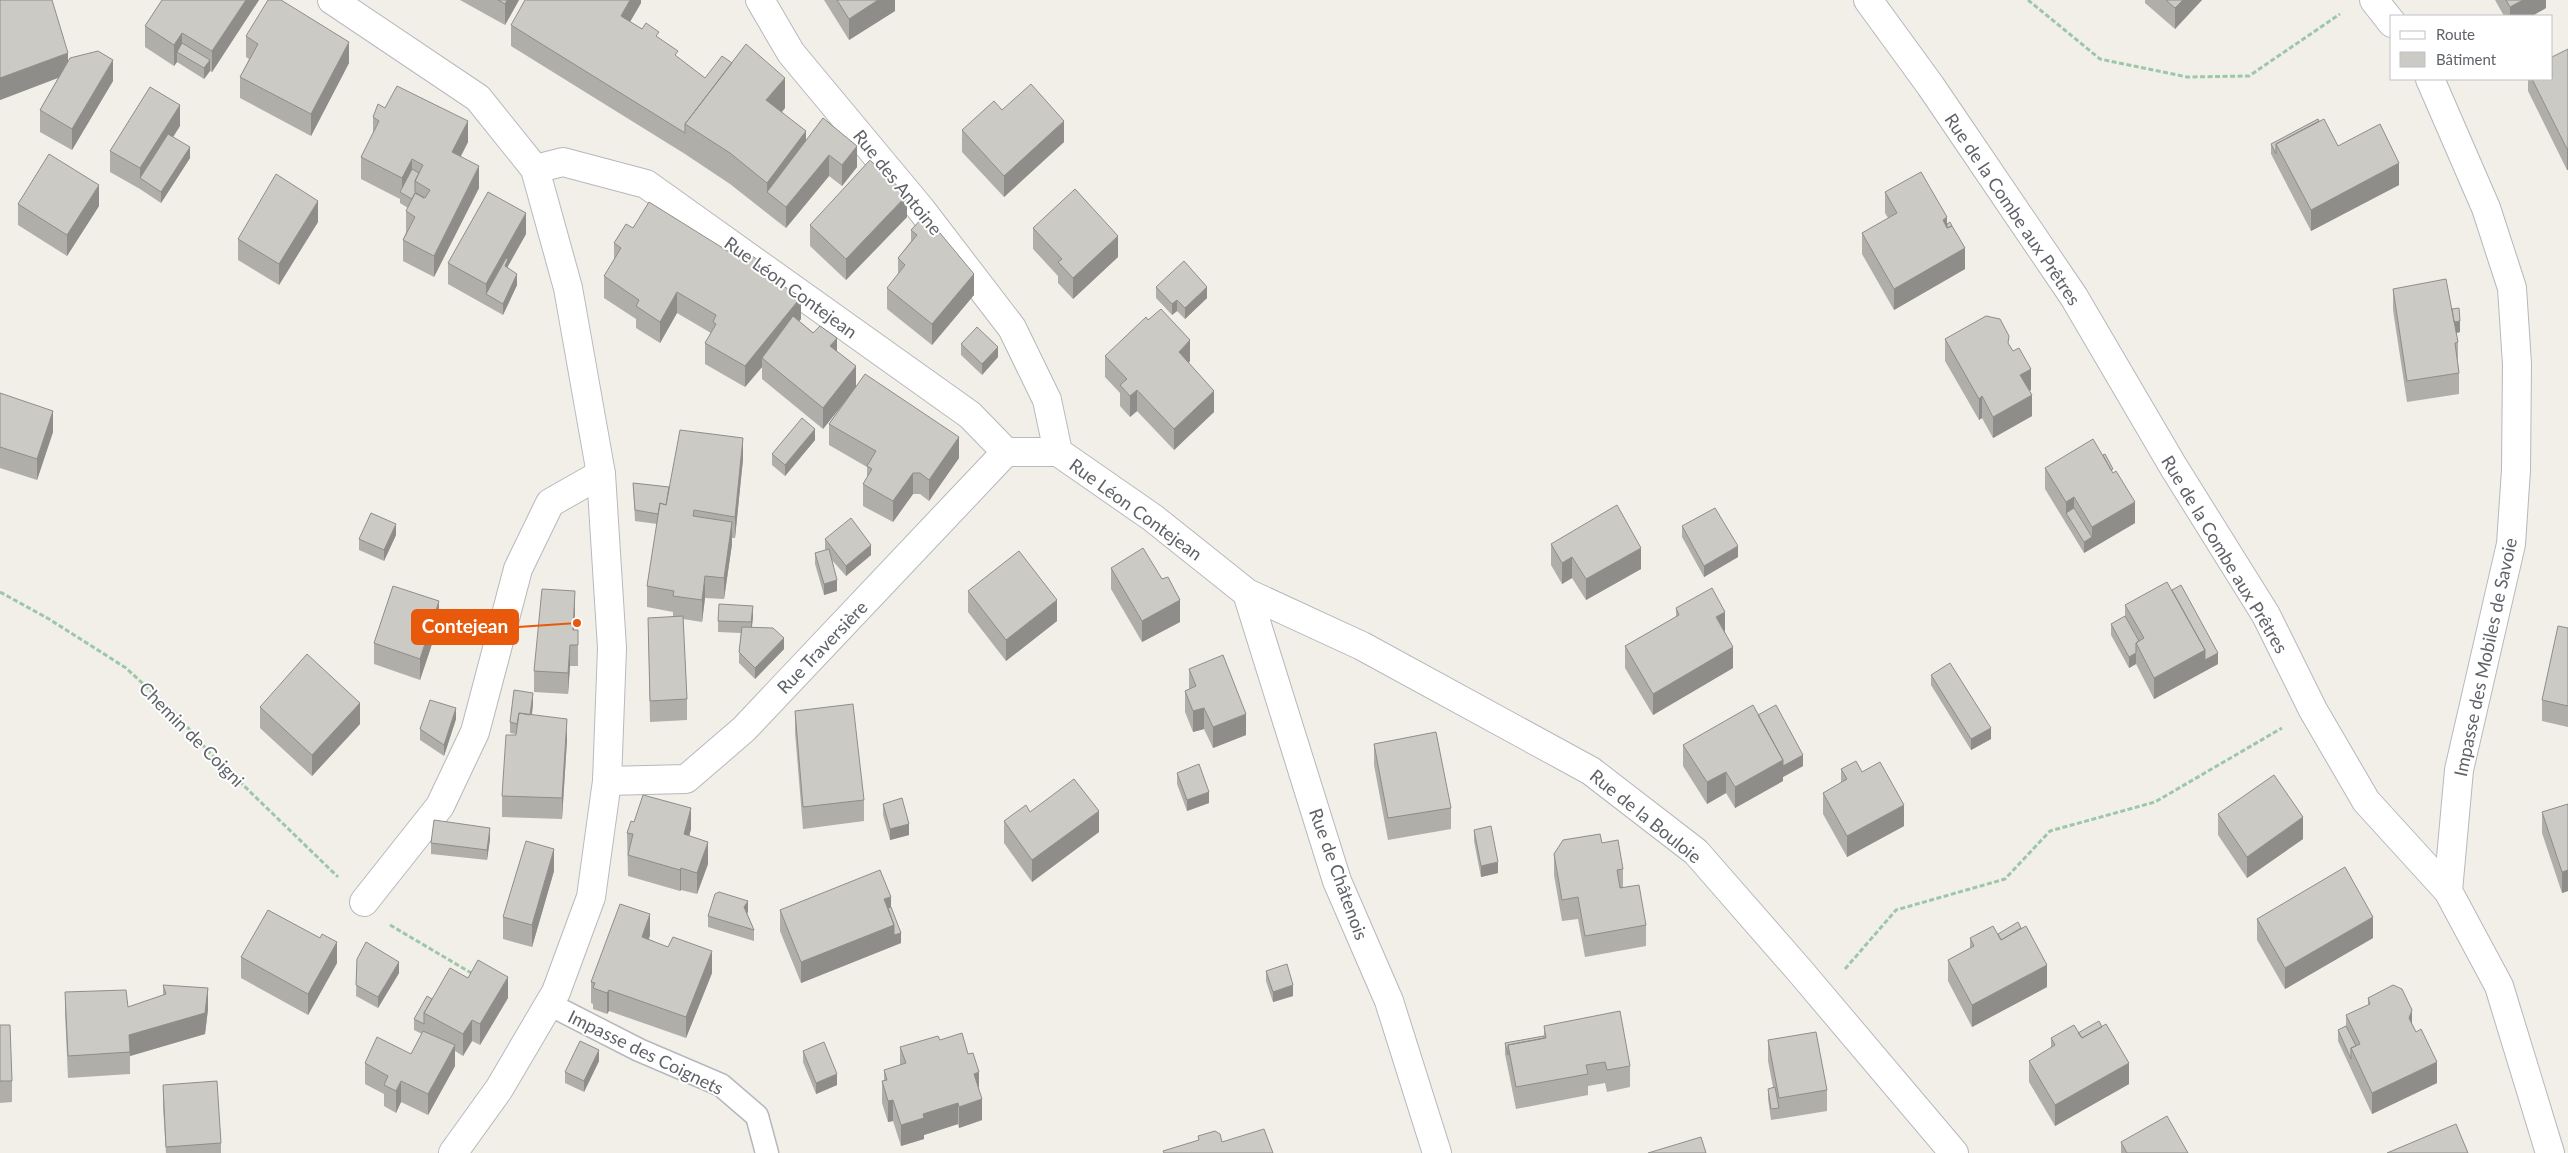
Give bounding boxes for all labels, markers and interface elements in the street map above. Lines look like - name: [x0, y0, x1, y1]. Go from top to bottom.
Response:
- legend: [2390, 15, 2553, 80]
- text: Route: [2436, 25, 2475, 43]
- text: Bâtiment: [2436, 50, 2497, 68]
- street label: Rue de la Combe aux Prêtres: [1940, 109, 2086, 309]
- street label: Rue des Antoine: [849, 125, 947, 239]
- street label: Rue Léon Contejean: [720, 231, 862, 343]
- street label: Rue de la Combe aux Prêtres: [2157, 451, 2293, 657]
- street label: Rue Léon Contejean: [1065, 453, 1207, 565]
- street label: Impasse des Mobiles de Savoie: [2449, 536, 2521, 778]
- street label: Rue Traversière: [772, 596, 872, 698]
- callout: Contejean: [412, 610, 518, 644]
- text: Contejean: [422, 614, 508, 637]
- street label: Chemin de Coigni: [135, 677, 249, 791]
- street label: Rue de la Bouloie: [1586, 764, 1706, 868]
- street label: Rue de Châtenois: [1305, 805, 1373, 943]
- street label: Impasse des Coignets: [565, 1005, 727, 1099]

